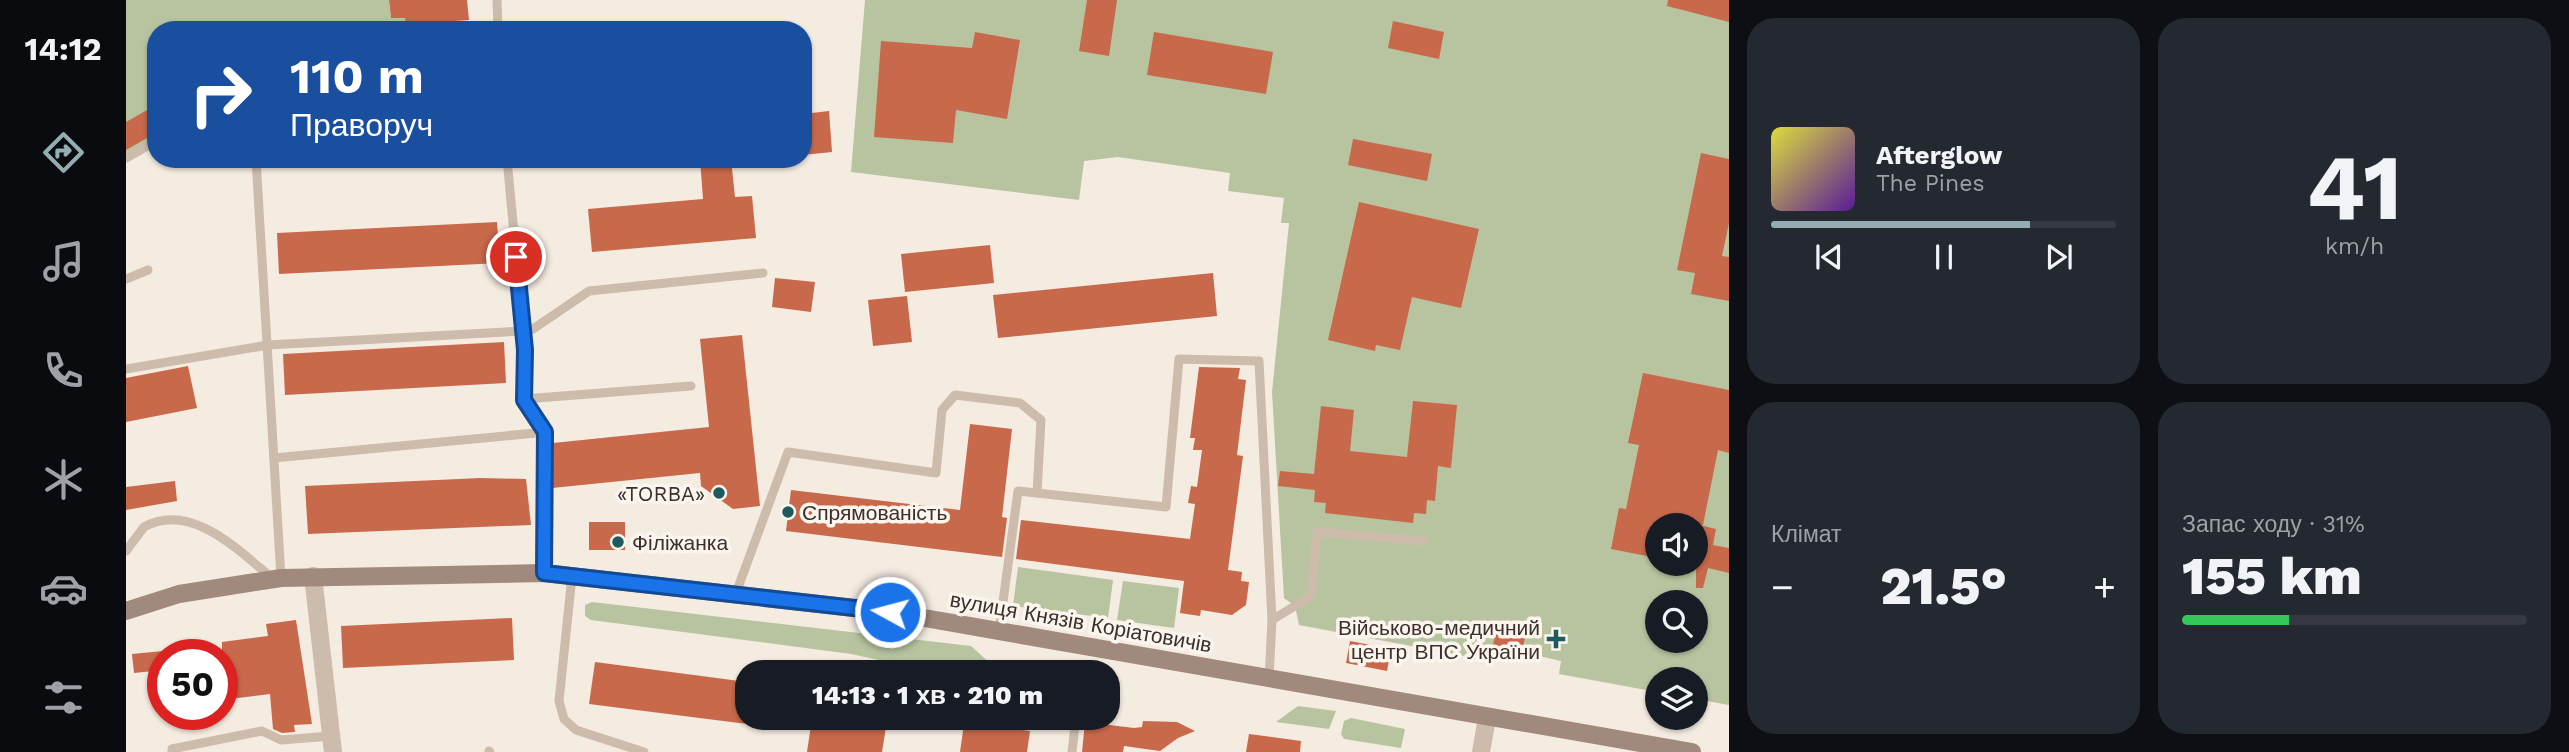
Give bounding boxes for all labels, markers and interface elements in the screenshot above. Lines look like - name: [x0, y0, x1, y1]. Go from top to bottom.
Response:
- text: 14:12: [25, 30, 102, 68]
- text: 110 m: [290, 47, 424, 105]
- icon: right: [175, 49, 266, 140]
- text: Праворуч: [290, 106, 433, 144]
- icon: directions: [39, 128, 88, 177]
- text: 41: [2307, 134, 2402, 241]
- text: Afterglow: [1876, 140, 2002, 170]
- text: The Pines: [1876, 170, 1985, 197]
- pin: [486, 227, 546, 287]
- text: km/h: [2325, 233, 2384, 260]
- icon: music: [39, 237, 88, 286]
- icon: arrive: [497, 238, 535, 276]
- icon: previous: [1810, 238, 1848, 276]
- icon: pause: [1925, 238, 1963, 276]
- icon: next: [2040, 238, 2078, 276]
- icon: phone: [39, 346, 88, 395]
- icon: climate: [39, 455, 88, 504]
- place label: «TORBA»: [617, 481, 705, 506]
- marker: «TORBA»: [711, 485, 727, 501]
- place label: Спрямованість: [802, 500, 947, 525]
- marker: Спрямованість: [780, 504, 796, 520]
- text: Запас ходу · 31%: [2182, 511, 2365, 538]
- map controls: [1645, 513, 1708, 730]
- button: sound: [1645, 513, 1708, 576]
- text: Клімат: [1771, 521, 1842, 548]
- place label: Філіжанка: [632, 530, 729, 555]
- marker: Філіжанка: [610, 534, 626, 550]
- text: 155 km: [2182, 546, 2362, 607]
- text: 21.5°: [1880, 556, 2007, 617]
- icon: car: [39, 564, 88, 613]
- text: −: [1771, 565, 1794, 609]
- text: +: [2093, 565, 2116, 609]
- position arrow: [853, 575, 927, 649]
- street label: вулиця Князів Коріатовичів: [948, 587, 1214, 657]
- button: search: [1645, 590, 1708, 653]
- place label: Військово-медичний центр ВПС України: [1338, 615, 1540, 664]
- marker: Військово-медичний центр ВПС України: [1546, 629, 1566, 649]
- speed limit sign: 50: [147, 639, 238, 730]
- button: layers: [1645, 667, 1708, 730]
- icon: filters: [39, 673, 88, 722]
- text: 14:13 · 1 хв · 210 m: [812, 680, 1043, 710]

